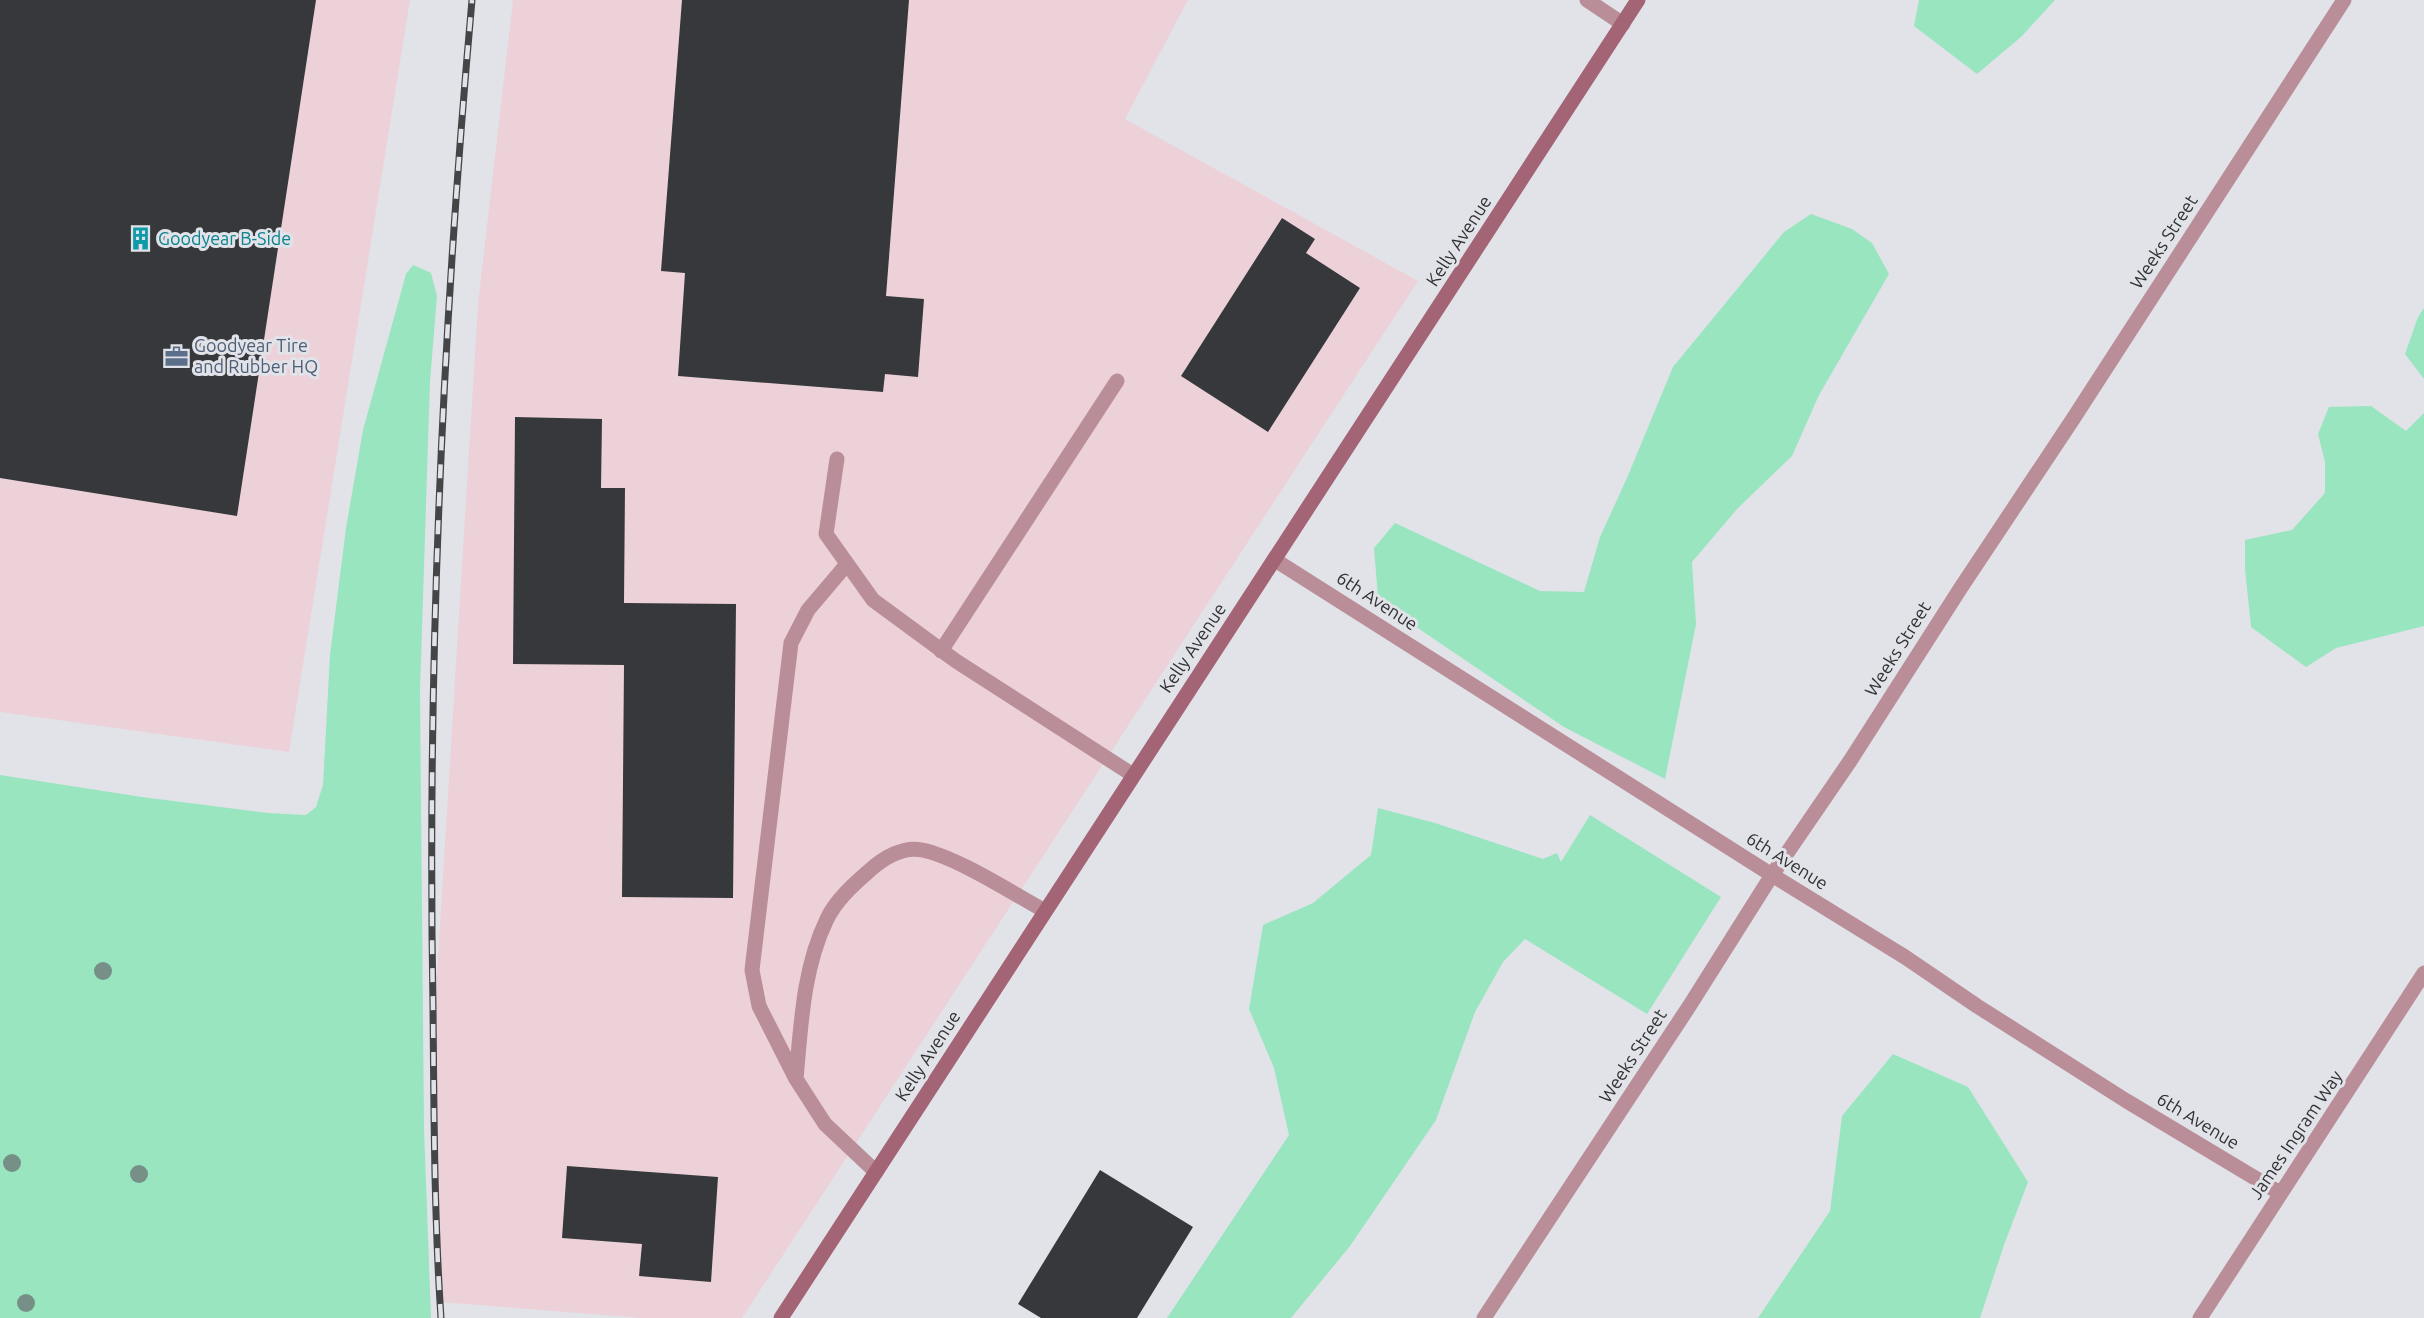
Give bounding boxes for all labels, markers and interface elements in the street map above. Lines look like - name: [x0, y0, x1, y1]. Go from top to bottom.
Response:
- street label: Weeks Street: [2125, 191, 2201, 292]
- street label: Kelly Avenue: [1422, 192, 1495, 289]
- building icon: Goodyear B-Side: [127, 226, 153, 252]
- place label: Goodyear B-Side: [158, 228, 291, 248]
- place label: Goodyear Tire and Rubber HQ: [194, 335, 318, 377]
- office icon: Goodyear Tire and Rubber HQ: [163, 343, 189, 369]
- street label: 6th Avenue: [1333, 567, 1422, 634]
- street label: Weeks Street: [1860, 598, 1934, 699]
- street label: Kelly Avenue: [1155, 599, 1229, 696]
- street label: 6th Avenue: [1743, 827, 1832, 893]
- street label: Weeks Street: [1594, 1005, 1670, 1106]
- street label: Kelly Avenue: [891, 1007, 964, 1104]
- street label: James Ingram Way: [2245, 1066, 2346, 1202]
- street label: 6th Avenue: [2154, 1088, 2243, 1152]

